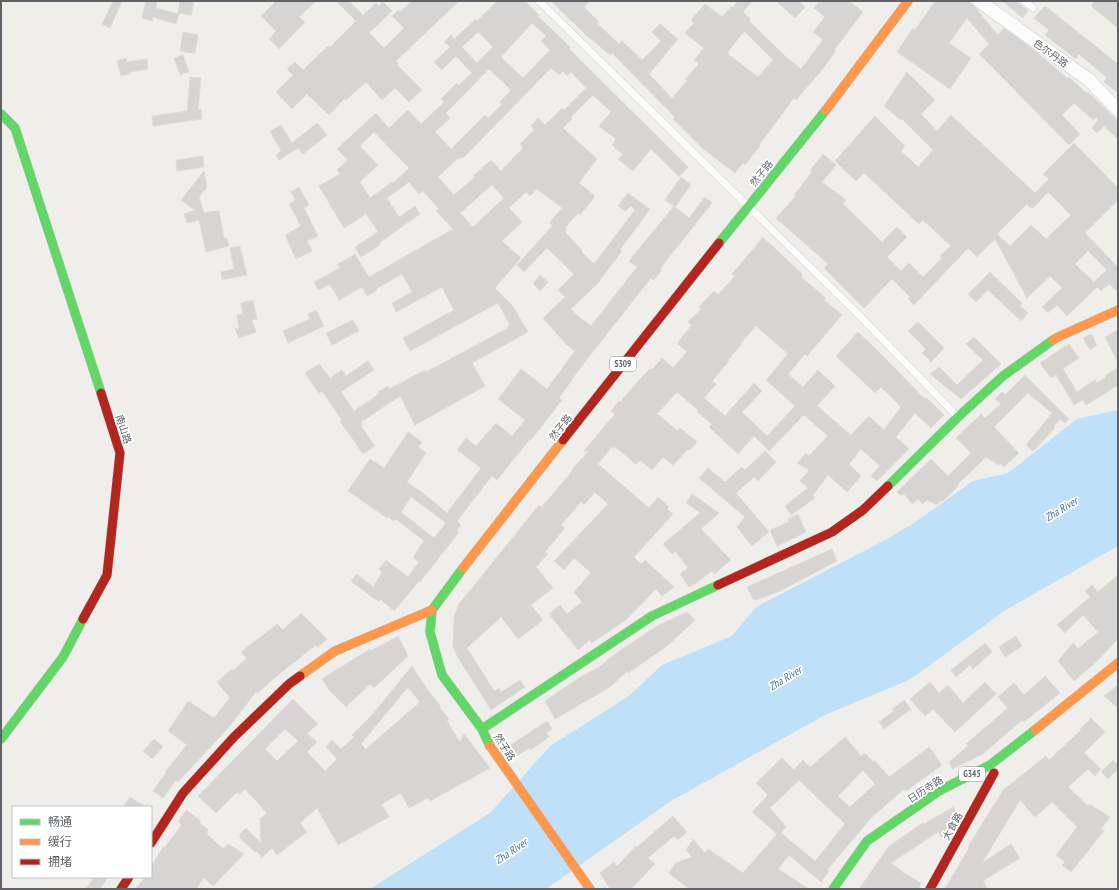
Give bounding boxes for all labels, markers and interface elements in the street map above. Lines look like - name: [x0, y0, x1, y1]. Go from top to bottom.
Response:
- street label: 色尔丹路: [1031, 36, 1071, 70]
- street label: 然子路: [747, 158, 776, 189]
- road number: S309: [610, 357, 636, 371]
- street label: 然子路: [546, 411, 575, 443]
- street label: 南山路: [113, 413, 134, 445]
- water label: Zha River: [1042, 493, 1082, 524]
- water label: Zha River: [766, 662, 806, 693]
- street label: 然子路: [491, 731, 518, 763]
- road number: G345: [959, 767, 985, 781]
- street label: 日历寺路: [905, 773, 946, 806]
- legend: [12, 806, 152, 878]
- street label: 大食路: [939, 810, 965, 843]
- text: 畅通: [48, 814, 72, 829]
- text: 缓行: [48, 834, 72, 849]
- water label: Zha River: [492, 834, 531, 867]
- text: 拥堵: [48, 854, 72, 869]

